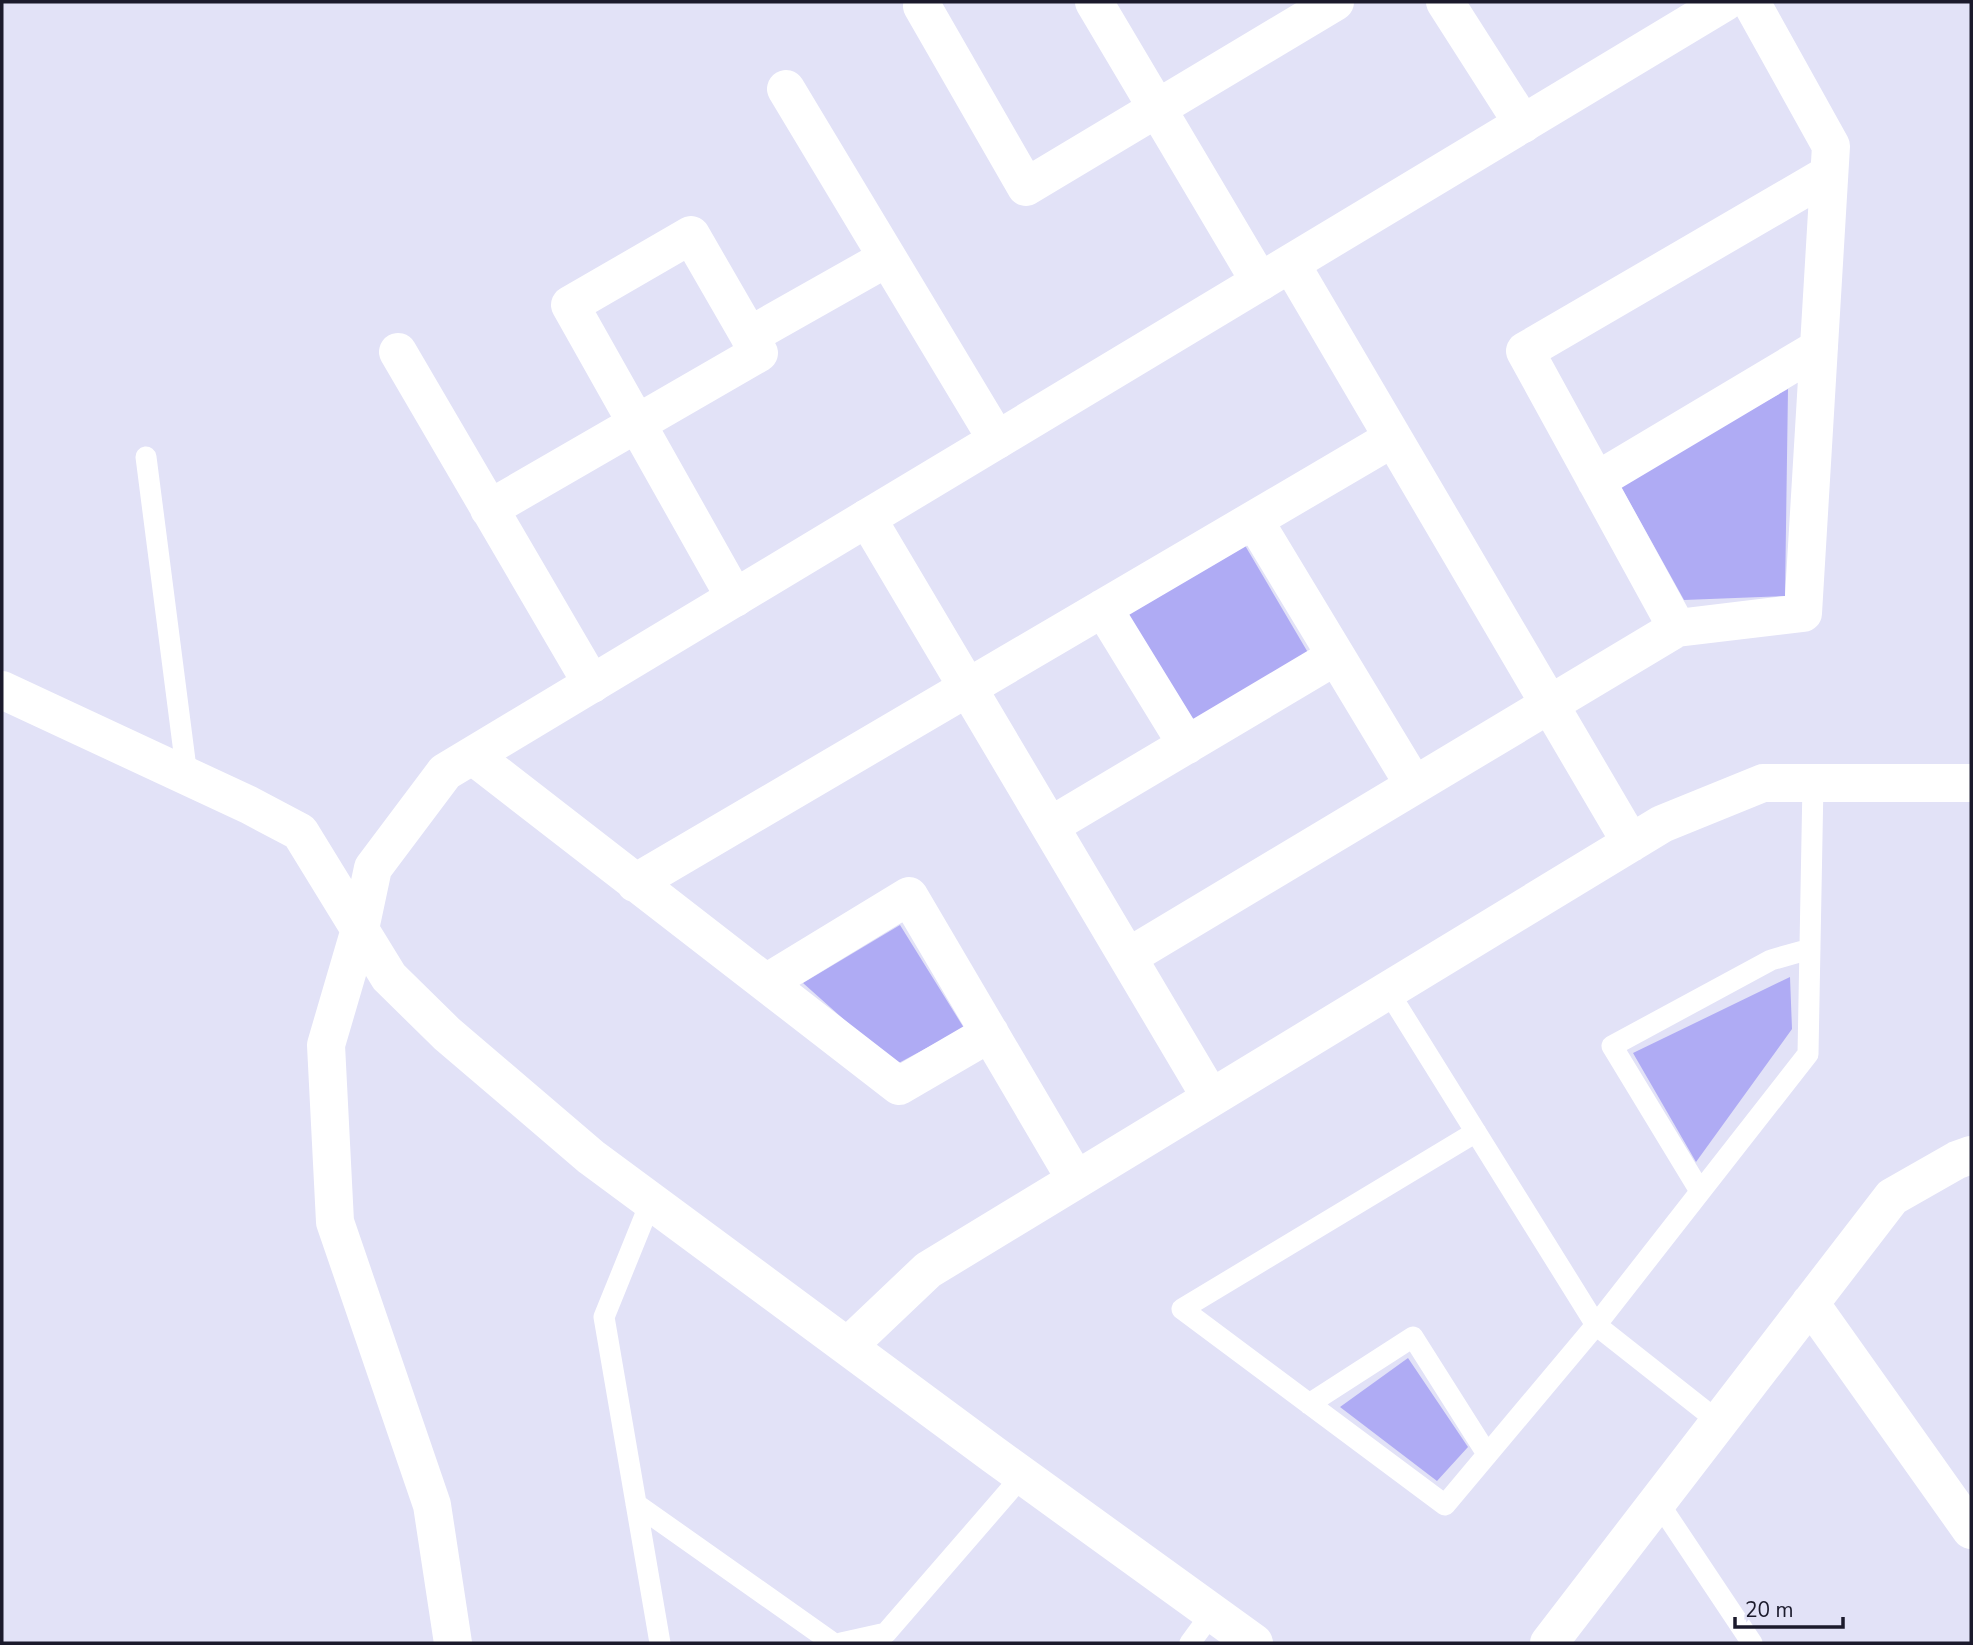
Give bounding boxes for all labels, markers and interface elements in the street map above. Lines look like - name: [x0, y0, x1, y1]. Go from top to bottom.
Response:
- scale bar: [1735, 1586, 1843, 1630]
- text: 20 m: [1745, 1596, 1794, 1624]

